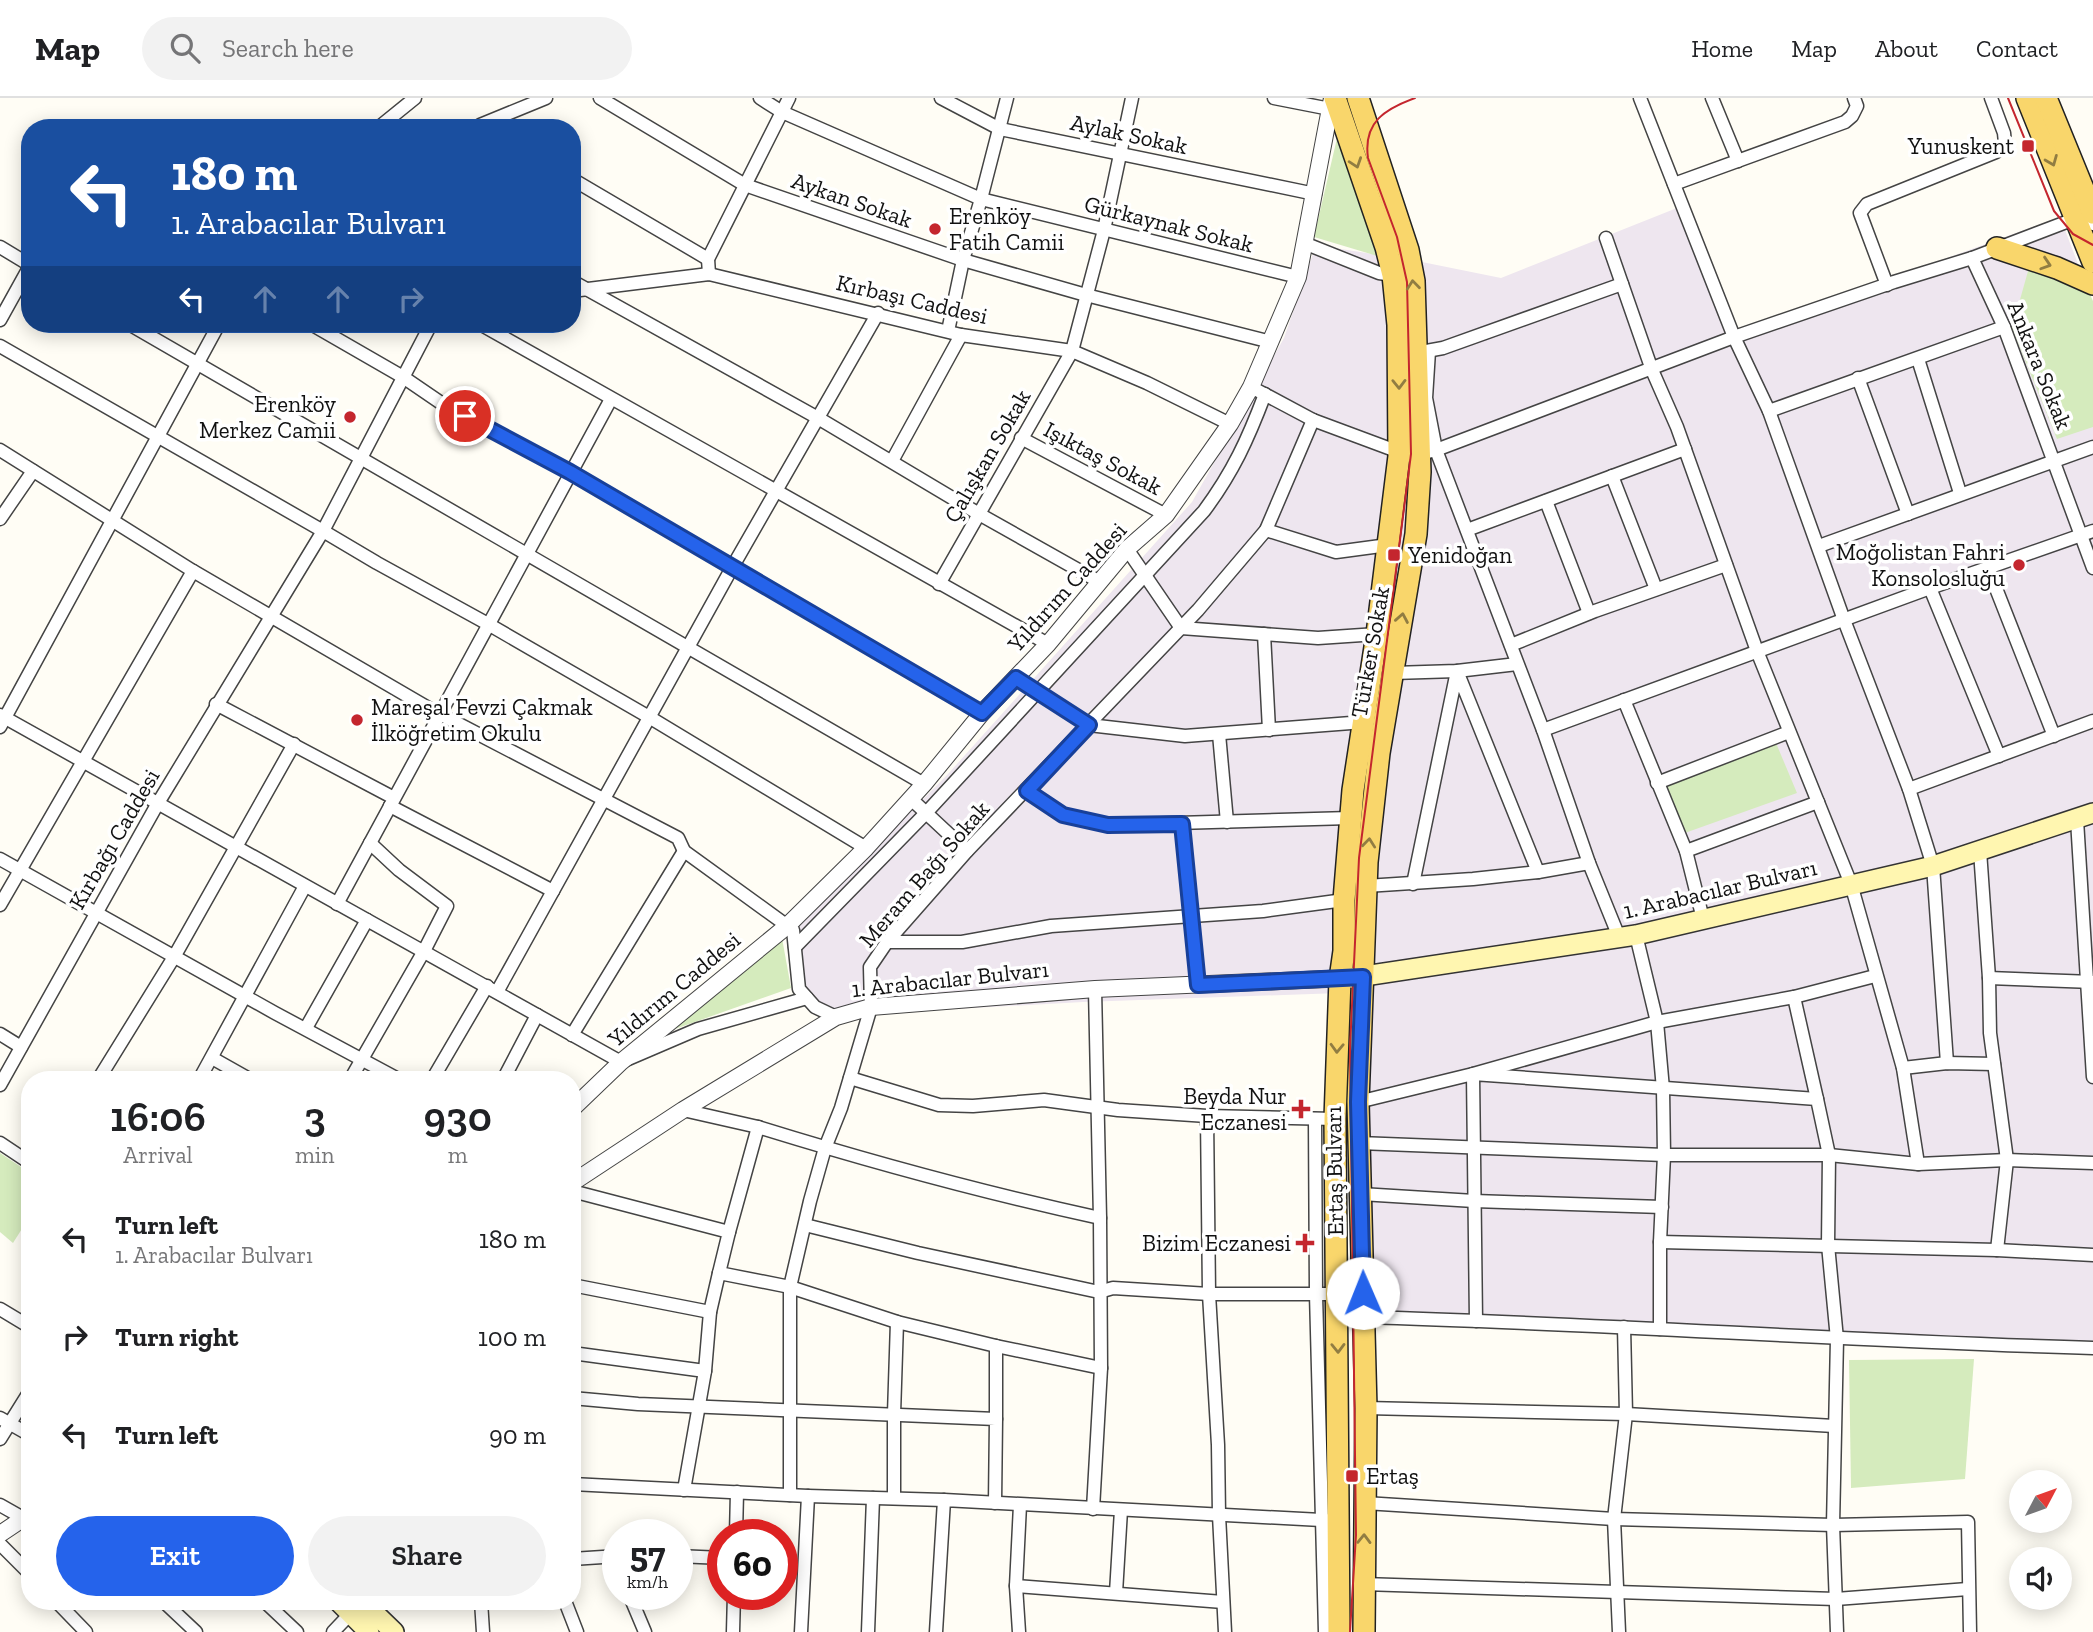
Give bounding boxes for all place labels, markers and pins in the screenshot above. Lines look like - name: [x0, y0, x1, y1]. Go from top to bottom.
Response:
- place label: Yunuskent: [1907, 132, 2014, 160]
- marker: Yunuskent: [2020, 138, 2036, 154]
- place label: Erenköy Fatih Camii: [949, 202, 1064, 256]
- marker: Erenköy Fatih Camii: [927, 221, 943, 237]
- pin: [435, 386, 495, 446]
- place label: Erenköy Merkez Camii: [199, 390, 336, 444]
- marker: Erenköy Merkez Camii: [342, 409, 358, 425]
- place label: Moğolistan Fahri Konsolosluğu: [1836, 538, 2005, 592]
- place label: Yenidoğan: [1407, 541, 1512, 569]
- marker: Yenidoğan: [1386, 547, 1402, 563]
- marker: Moğolistan Fahri Konsolosluğu: [2011, 557, 2027, 573]
- place label: Mareşal Fevzi Çakmak İlköğretim Okulu: [371, 693, 593, 747]
- marker: Mareşal Fevzi Çakmak İlköğretim Okulu: [349, 712, 365, 728]
- place label: Beyda Nur Eczanesi: [1183, 1082, 1287, 1136]
- marker: Beyda Nur Eczanesi: [1293, 1101, 1309, 1117]
- place label: Bizim Eczanesi: [1142, 1229, 1291, 1257]
- marker: Bizim Eczanesi: [1297, 1235, 1313, 1251]
- place label: Ertaş: [1366, 1462, 1419, 1490]
- marker: Ertaş: [1344, 1468, 1360, 1484]

